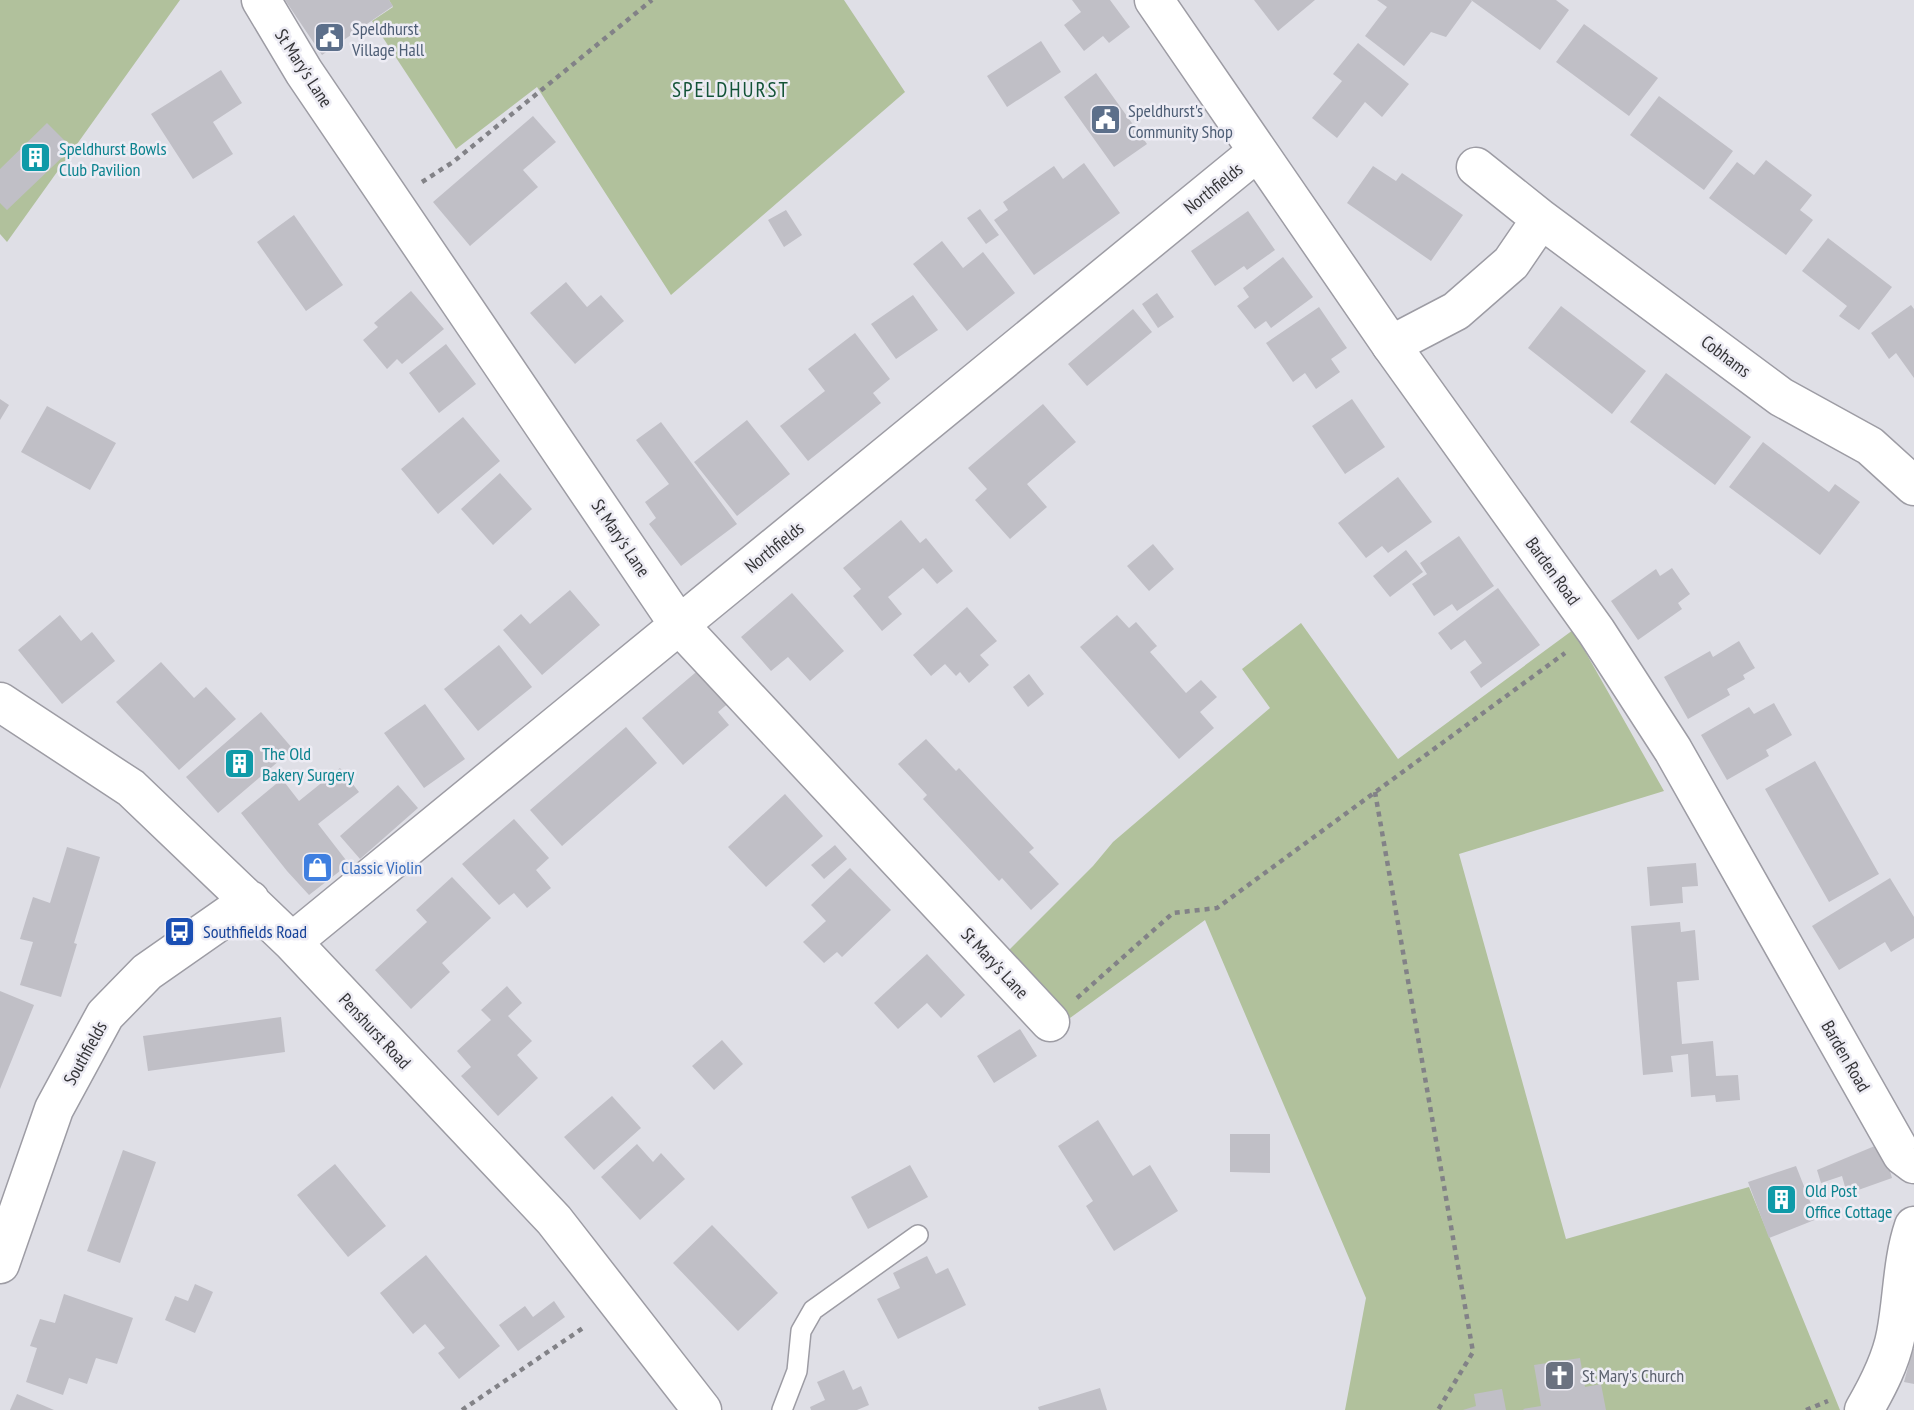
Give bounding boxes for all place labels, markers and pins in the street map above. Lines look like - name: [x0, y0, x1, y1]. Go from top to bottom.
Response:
- place label: Speldhurst Village Hall: [351, 17, 425, 61]
- public building icon: Speldhurst Village Hall: [312, 21, 346, 55]
- place label: Speldhurst's Community Shop: [1128, 99, 1233, 143]
- public building icon: Speldhurst's Community Shop: [1088, 103, 1122, 137]
- place label: Speldhurst Bowls Club Pavilion: [59, 137, 166, 181]
- building icon: Speldhurst Bowls Club Pavilion: [19, 141, 53, 175]
- place label: The Old Bakery Surgery: [262, 742, 354, 786]
- building icon: The Old Bakery Surgery: [222, 746, 256, 780]
- shop icon: Classic Violin: [301, 850, 335, 884]
- place label: Classic Violin: [341, 856, 422, 879]
- bus stop icon: Southfields Road: [163, 914, 197, 948]
- place label: Southfields Road: [203, 920, 307, 943]
- place label: Old Post Office Cottage: [1805, 1179, 1893, 1223]
- building icon: Old Post Office Cottage: [1765, 1183, 1799, 1217]
- church icon: St Mary's Church: [1542, 1358, 1576, 1392]
- place label: St Mary's Church: [1582, 1364, 1684, 1387]

